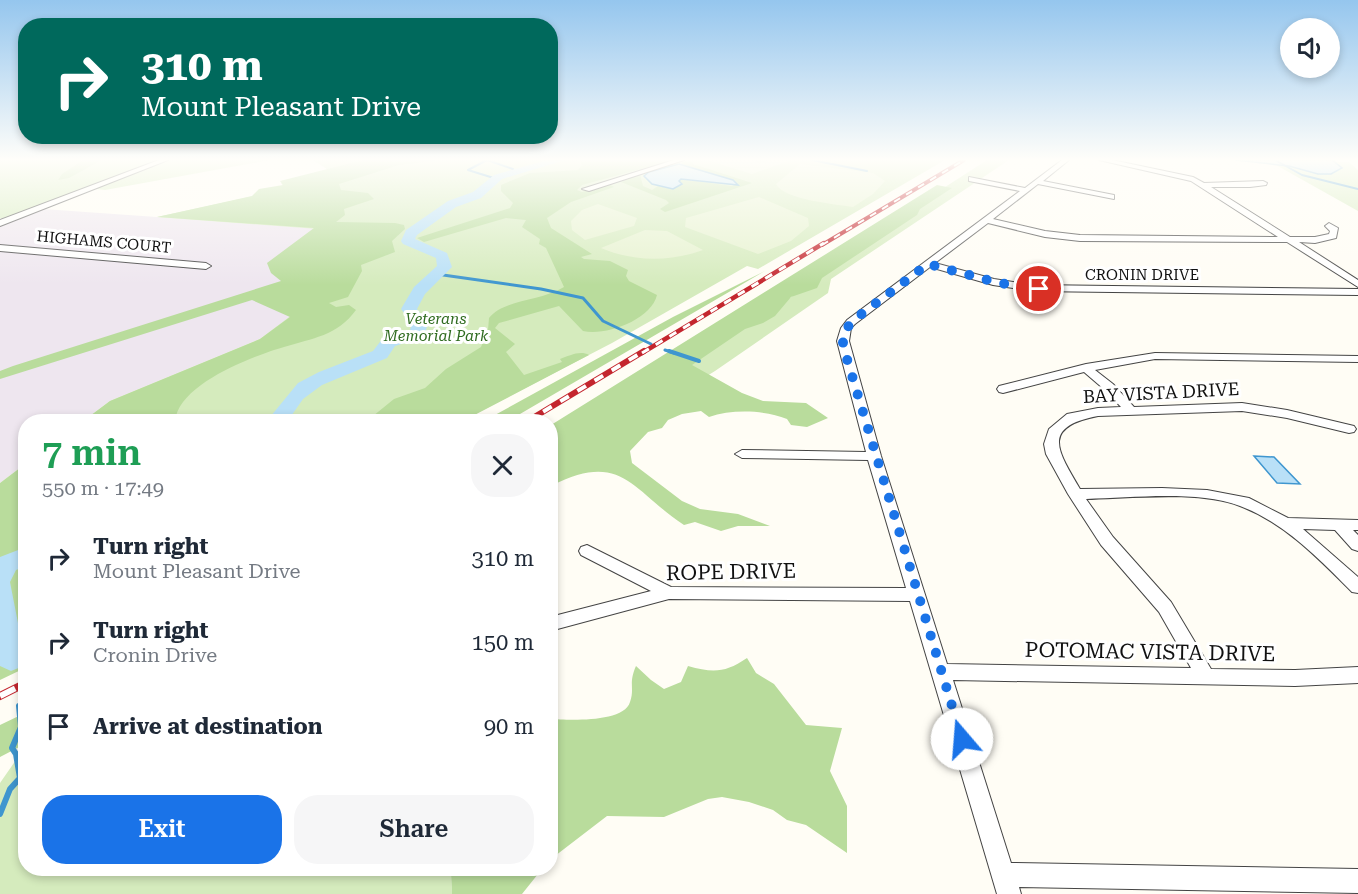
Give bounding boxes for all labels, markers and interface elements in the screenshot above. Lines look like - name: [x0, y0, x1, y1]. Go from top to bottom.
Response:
- map controls: [1280, 18, 1340, 78]
- button: sound: [1280, 18, 1340, 78]
- text: 310 m: [141, 41, 263, 90]
- icon: right: [42, 42, 120, 120]
- text: Mount Pleasant Drive: [141, 91, 421, 123]
- street label: HIGHAMS COURT: [36, 227, 172, 257]
- pin: [1013, 263, 1064, 314]
- street label: CRONIN DRIVE: [1085, 266, 1199, 284]
- icon: arrive: [1022, 272, 1055, 305]
- park label: Veterans Memorial Park: [383, 310, 489, 345]
- street label: BAY VISTA DRIVE: [1082, 378, 1240, 407]
- text: 7 min: [42, 432, 141, 474]
- button: close: [471, 434, 534, 497]
- text: 550 m · 17:49: [42, 476, 164, 500]
- text: Turn right: [93, 534, 208, 559]
- icon: right: [42, 542, 75, 575]
- text: 310 m: [471, 546, 534, 571]
- text: Mount Pleasant Drive: [93, 559, 301, 583]
- street label: ROPE DRIVE: [666, 559, 796, 585]
- text: Turn right: [93, 618, 208, 643]
- icon: right: [42, 626, 75, 659]
- text: 150 m: [471, 630, 534, 655]
- street label: POTOMAC VISTA DRIVE: [1024, 638, 1276, 666]
- text: Cronin Drive: [93, 643, 217, 667]
- position arrow: [930, 707, 994, 771]
- icon: arrive: [42, 710, 75, 743]
- text: Arrive at destination: [93, 714, 322, 739]
- text: 90 m: [484, 714, 534, 739]
- button: Exit: [42, 795, 282, 864]
- button: Share: [294, 795, 534, 864]

